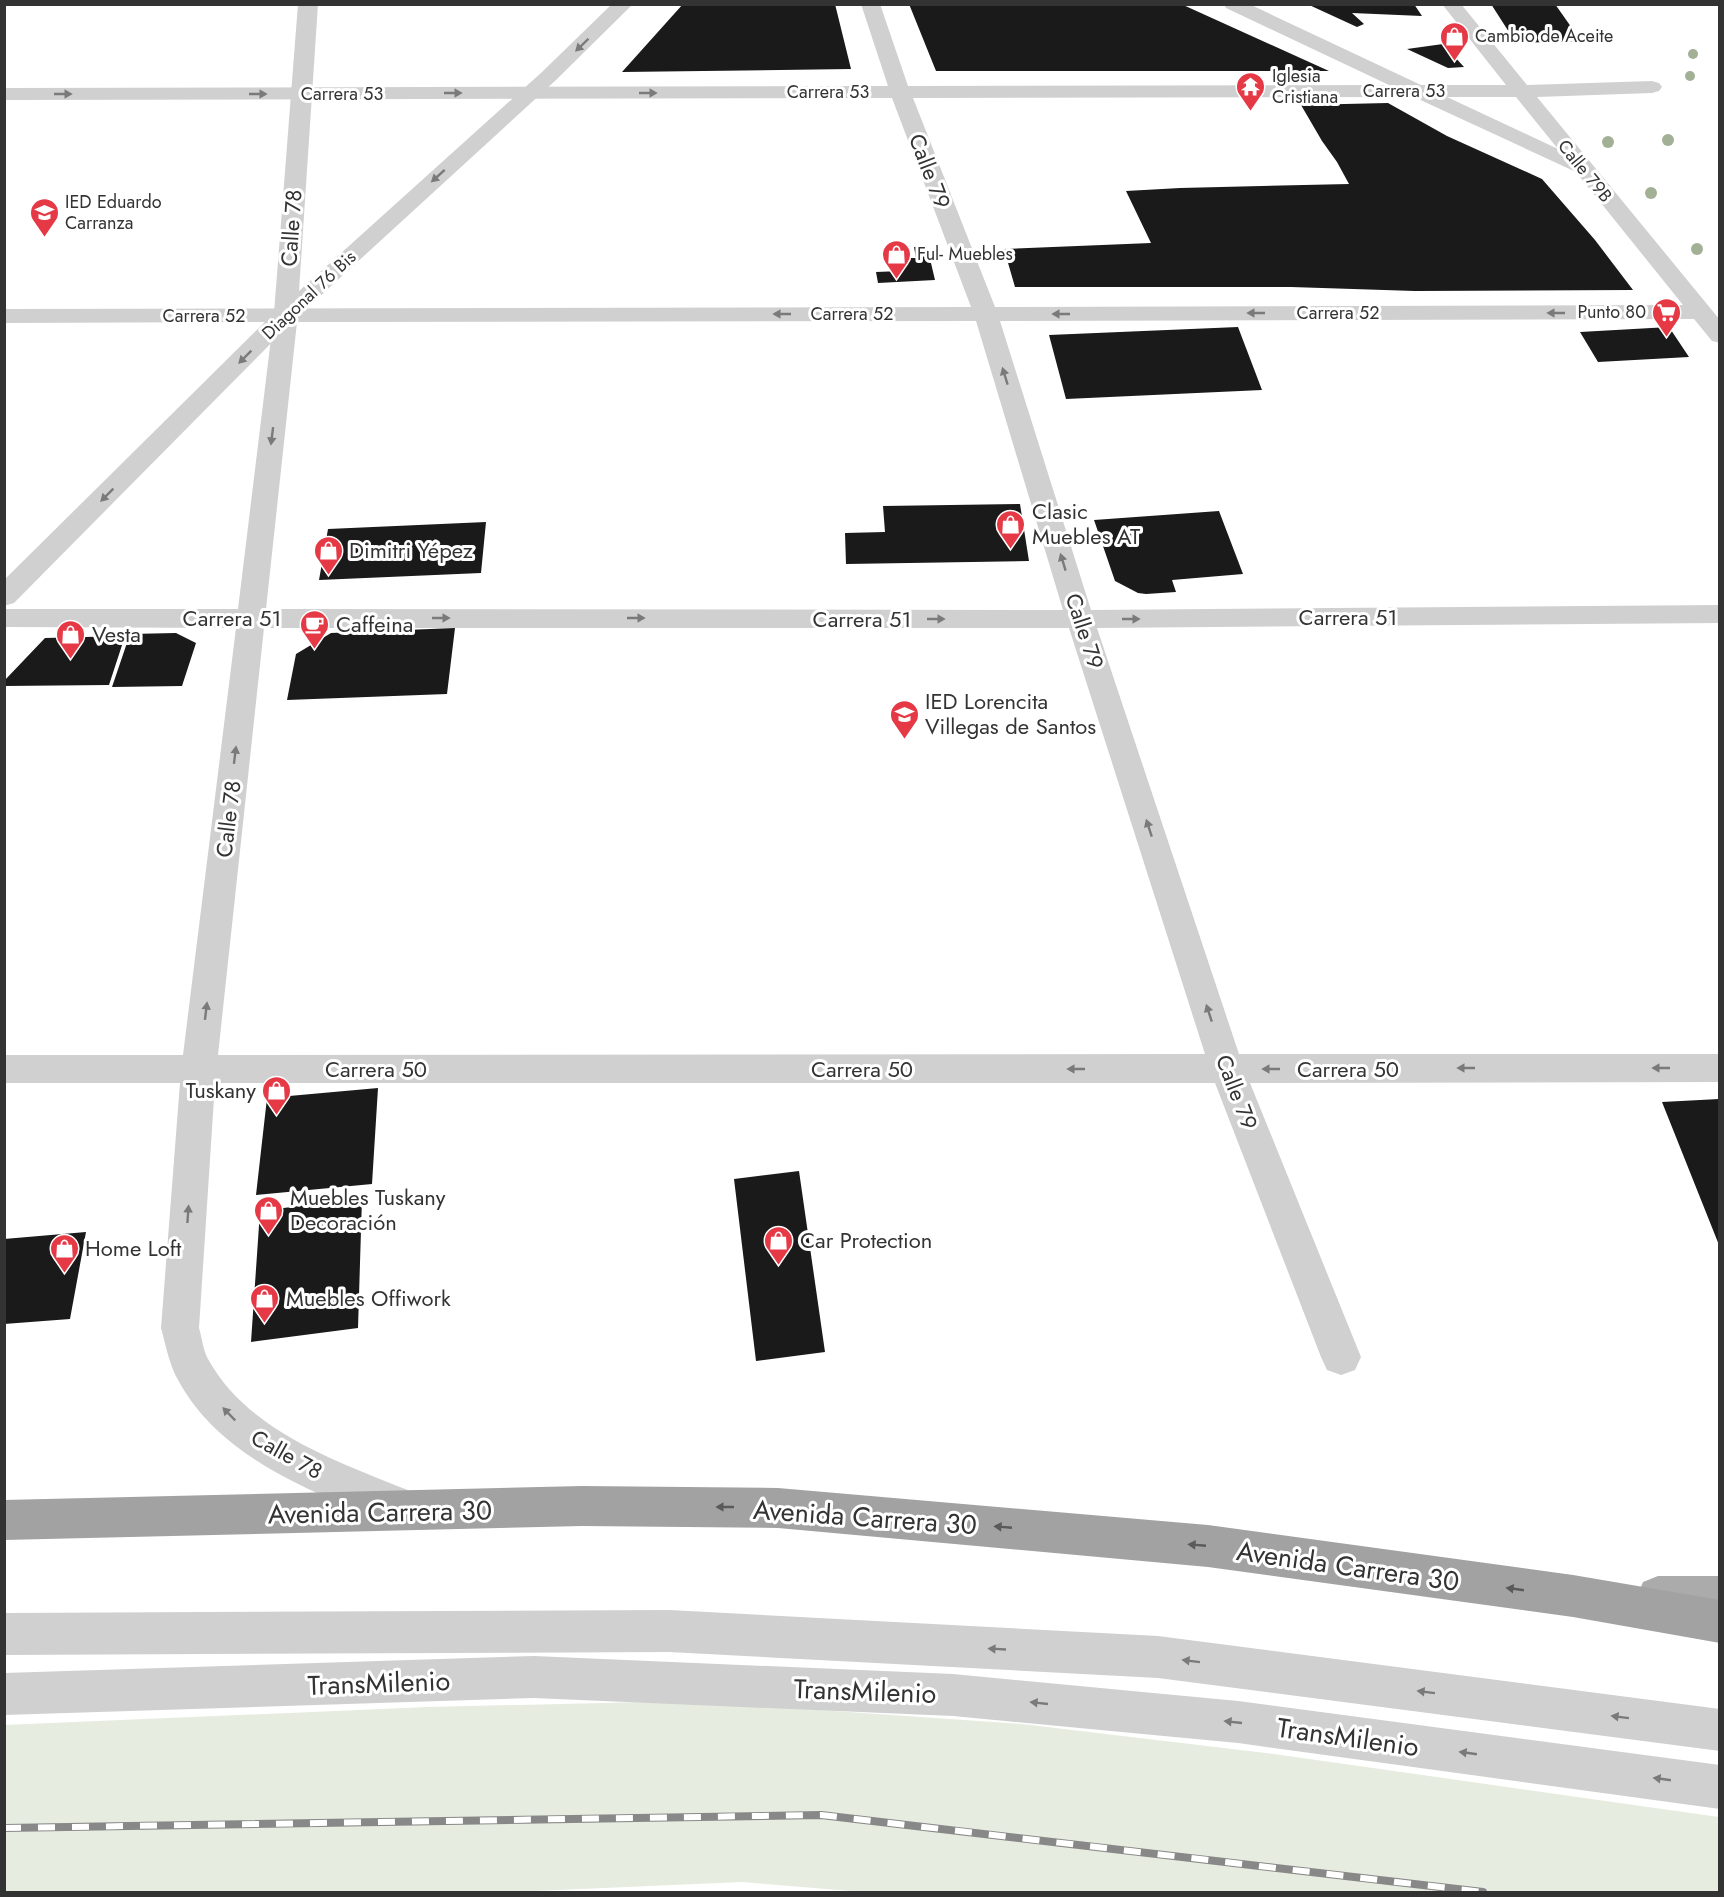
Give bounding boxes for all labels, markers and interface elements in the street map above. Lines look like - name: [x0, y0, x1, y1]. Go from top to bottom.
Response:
- shop icon: Cambio de Aceite: [1438, 20, 1470, 62]
- place label: Cambio de Aceite: [1475, 23, 1613, 49]
- one-way arrow: [575, 38, 590, 52]
- place label: Iglesia Cristiana: [1272, 63, 1338, 110]
- temple icon: Iglesia Cristiana: [1235, 70, 1267, 112]
- street label: Carrera 53: [1363, 78, 1445, 104]
- street label: Carrera 53: [787, 79, 869, 105]
- street label: Carrera 53: [301, 81, 383, 107]
- one-way arrow: [443, 88, 462, 98]
- one-way arrow: [638, 88, 657, 98]
- one-way arrow: [53, 89, 72, 99]
- one-way arrow: [248, 89, 267, 99]
- street label: Calle 79: [901, 129, 959, 213]
- street label: Calle 79B: [1552, 134, 1618, 208]
- one-way arrow: [431, 169, 446, 182]
- street label: Calle 78: [272, 188, 310, 268]
- place label: IED Eduardo Carranza: [65, 189, 162, 236]
- school or university icon: IED Eduardo Carranza: [28, 196, 60, 238]
- shop icon: Ful- Muebles: [880, 238, 912, 280]
- place label: Ful- Muebles: [917, 241, 1013, 267]
- street label: Diagonal 76 Bis: [256, 244, 362, 346]
- supermarket icon: Punto 80: [1651, 296, 1683, 338]
- place label: Punto 80: [1577, 299, 1646, 325]
- street label: Carrera 52: [1297, 300, 1379, 326]
- street label: Carrera 52: [811, 301, 893, 327]
- street label: Carrera 52: [163, 303, 245, 329]
- one-way arrow: [1247, 308, 1266, 318]
- one-way arrow: [1547, 308, 1566, 318]
- one-way arrow: [773, 309, 792, 319]
- one-way arrow: [1052, 309, 1071, 319]
- one-way arrow: [238, 349, 252, 363]
- one-way arrow: [1000, 367, 1009, 385]
- one-way arrow: [268, 427, 277, 446]
- one-way arrow: [100, 487, 114, 502]
- place label: Clasic Muebles AT: [1032, 495, 1141, 552]
- shop icon: Clasic Muebles AT: [995, 508, 1027, 550]
- shop icon: Dimitri Yépez: [312, 534, 344, 576]
- place label: Dimitri Yépez: [349, 534, 473, 566]
- one-way arrow: [1058, 553, 1067, 571]
- street label: Calle 79: [1058, 589, 1112, 673]
- street label: Carrera 51: [1299, 601, 1397, 633]
- street label: Carrera 51: [183, 602, 281, 634]
- street label: Carrera 51: [813, 603, 911, 635]
- cafe icon: Caffeina: [299, 608, 331, 650]
- place label: Caffeina: [336, 608, 413, 640]
- one-way arrow: [431, 613, 450, 623]
- one-way arrow: [626, 613, 645, 623]
- one-way arrow: [926, 614, 945, 624]
- one-way arrow: [1121, 614, 1140, 624]
- shop icon: Vesta: [55, 618, 87, 660]
- place label: Vesta: [92, 618, 141, 650]
- place label: IED Lorencita Villegas de Santos: [925, 685, 1096, 742]
- school or university icon: IED Lorencita Villegas de Santos: [888, 698, 920, 740]
- one-way arrow: [230, 745, 240, 764]
- street label: Calle 78: [207, 779, 249, 859]
- one-way arrow: [1143, 819, 1153, 837]
- one-way arrow: [201, 1001, 210, 1020]
- one-way arrow: [1204, 1004, 1213, 1022]
- street label: Calle 79: [1208, 1050, 1266, 1134]
- street label: Carrera 50: [325, 1053, 427, 1085]
- street label: Carrera 50: [811, 1053, 913, 1085]
- street label: Carrera 50: [1297, 1053, 1399, 1085]
- one-way arrow: [1457, 1063, 1476, 1073]
- one-way arrow: [1652, 1063, 1671, 1073]
- one-way arrow: [1067, 1064, 1086, 1074]
- one-way arrow: [1262, 1064, 1281, 1074]
- place label: Tuskany: [186, 1074, 256, 1106]
- shop icon: Tuskany: [261, 1074, 293, 1116]
- place label: Muebles Tuskany Decoración: [290, 1181, 446, 1238]
- shop icon: Muebles Tuskany Decoración: [253, 1194, 285, 1236]
- one-way arrow: [183, 1204, 193, 1223]
- shop icon: Car Protection: [763, 1224, 795, 1266]
- place label: Car Protection: [800, 1224, 932, 1256]
- shop icon: Home Loft: [48, 1232, 80, 1274]
- place label: Home Loft: [85, 1232, 182, 1264]
- shop icon: Muebles Offiwork: [249, 1282, 281, 1324]
- place label: Muebles Offiwork: [286, 1282, 451, 1314]
- one-way arrow: [223, 1408, 237, 1422]
- street label: Calle 78: [245, 1421, 329, 1487]
- street label: Avenida Carrera 30: [752, 1490, 978, 1544]
- street label: Avenida Carrera 30: [268, 1491, 492, 1533]
- one-way arrow: [715, 1502, 734, 1512]
- one-way arrow: [993, 1522, 1012, 1532]
- street label: Avenida Carrera 30: [1234, 1531, 1462, 1601]
- one-way arrow: [1187, 1540, 1206, 1550]
- one-way arrow: [1505, 1584, 1524, 1593]
- one-way arrow: [987, 1644, 1006, 1653]
- one-way arrow: [1182, 1657, 1201, 1666]
- street label: TransMilenio: [307, 1661, 451, 1705]
- street label: TransMilenio: [793, 1669, 937, 1713]
- one-way arrow: [1417, 1687, 1436, 1697]
- one-way arrow: [1030, 1698, 1049, 1708]
- street label: TransMilenio: [1275, 1708, 1421, 1766]
- one-way arrow: [1610, 1712, 1629, 1722]
- one-way arrow: [1224, 1717, 1243, 1727]
- one-way arrow: [1459, 1749, 1478, 1758]
- one-way arrow: [1652, 1774, 1671, 1784]

